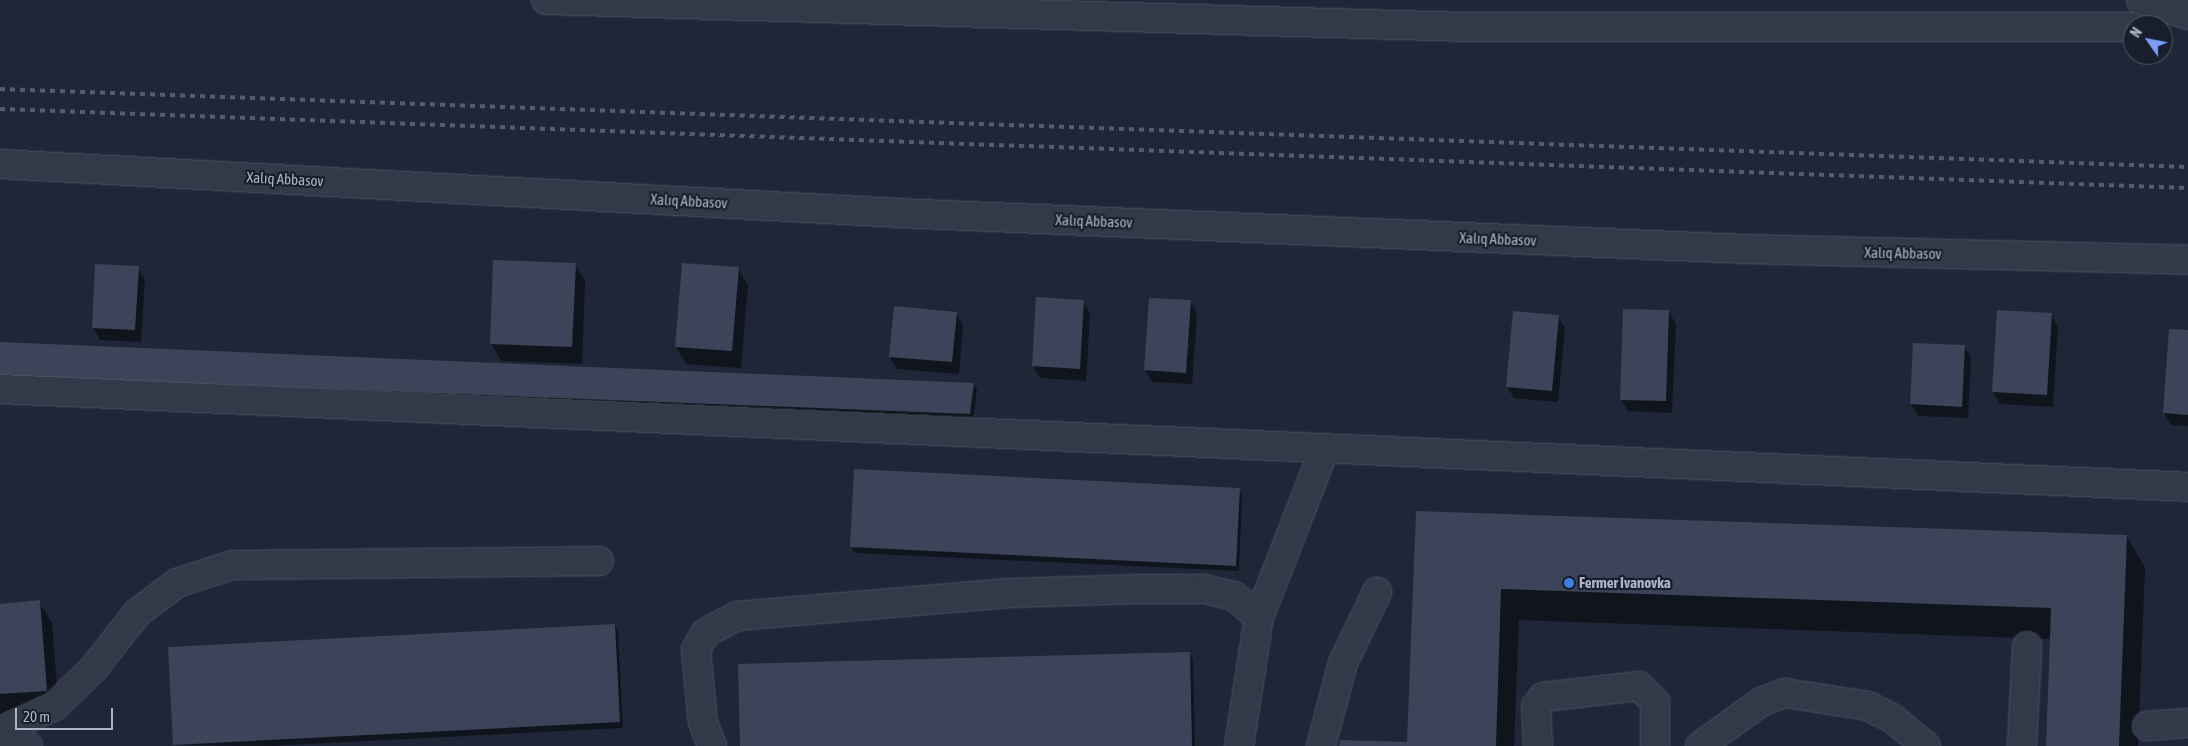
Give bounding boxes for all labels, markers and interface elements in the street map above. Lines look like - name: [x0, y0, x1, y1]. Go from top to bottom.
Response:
- north arrow: [2123, 15, 2173, 65]
- text: N: [2127, 25, 2145, 40]
- street label: Xalıq Abbasov: [246, 168, 324, 190]
- street label: Xalıq Abbasov: [650, 190, 728, 212]
- street label: Xalıq Abbasov: [1055, 211, 1133, 231]
- street label: Xalıq Abbasov: [1459, 229, 1537, 249]
- street label: Xalıq Abbasov: [1864, 243, 1942, 263]
- place label: Fermer Ivanovka: [1579, 574, 1671, 592]
- marker: Fermer Ivanovka: [1563, 577, 1575, 589]
- scale bar: [18, 698, 115, 730]
- text: 20 m: [23, 708, 50, 725]

